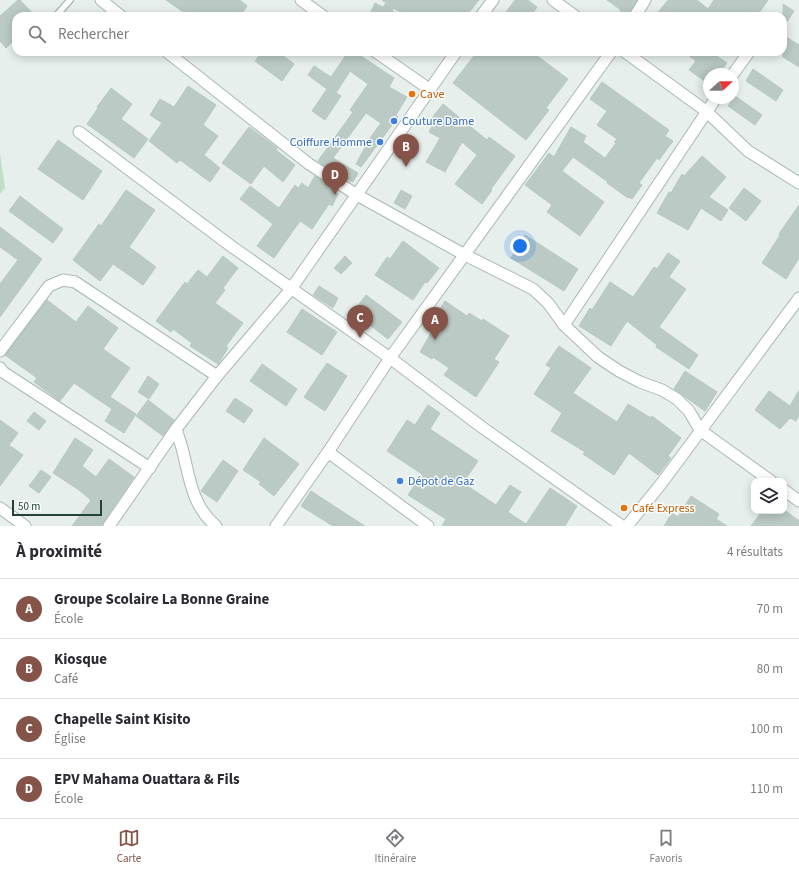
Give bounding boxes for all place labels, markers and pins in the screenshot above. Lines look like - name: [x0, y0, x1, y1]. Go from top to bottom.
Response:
- place label: Cave: [420, 86, 444, 103]
- marker: Cave: [407, 89, 417, 99]
- place label: Couture Dame: [402, 113, 474, 130]
- marker: Couture Dame: [389, 116, 399, 126]
- place label: Coiffure Homme: [290, 134, 372, 151]
- pin: B: [393, 134, 419, 167]
- marker: Coiffure Homme: [375, 137, 385, 147]
- pin: D: [322, 162, 348, 195]
- pin: C: [347, 305, 373, 338]
- pin: A: [422, 307, 448, 340]
- place label: Dépot de Gaz: [408, 473, 474, 490]
- marker: Dépot de Gaz: [395, 476, 405, 486]
- place label: Café Express: [632, 500, 695, 517]
- marker: Café Express: [619, 503, 629, 513]

